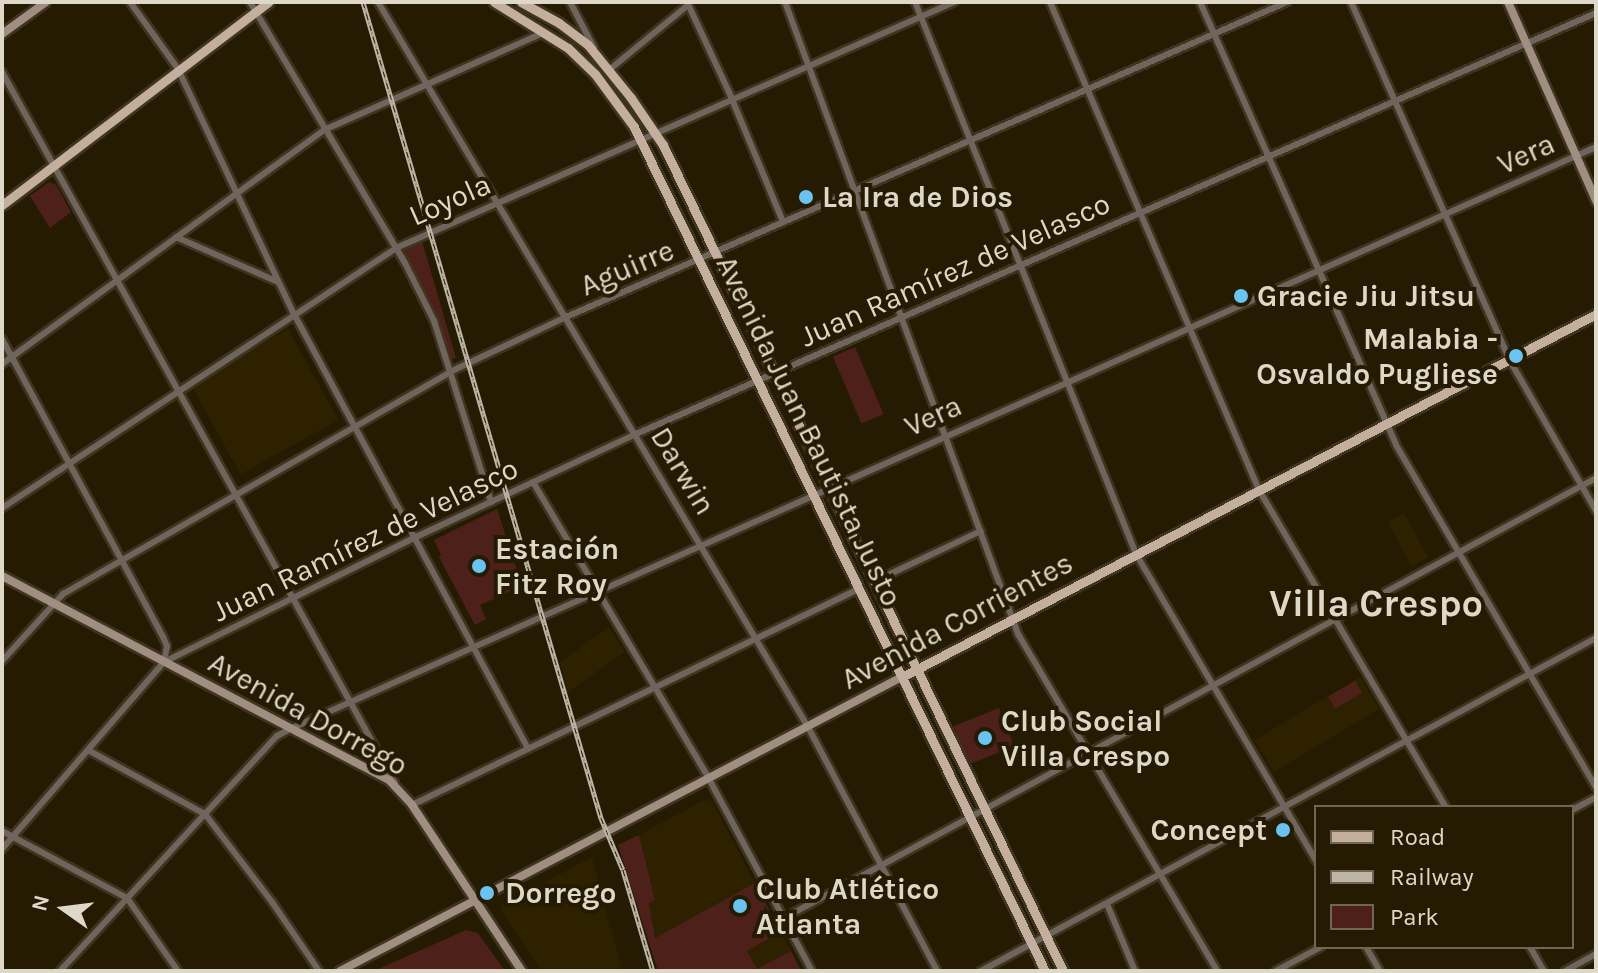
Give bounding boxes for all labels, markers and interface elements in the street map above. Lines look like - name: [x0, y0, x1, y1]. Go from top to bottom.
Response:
- street label: Vera: [1492, 126, 1560, 182]
- street label: Loyola: [404, 166, 496, 234]
- place label: La Ira de Dios: [822, 179, 1013, 215]
- street label: Juan Ramírez de Velasco: [794, 185, 1116, 355]
- marker: La Ira de Dios: [797, 188, 815, 206]
- street label: Aguirre: [575, 232, 679, 304]
- street label: Avenida Juan Bautista Justo: [708, 250, 910, 612]
- place label: Gracie Jiu Jitsu: [1257, 278, 1475, 314]
- marker: Gracie Jiu Jitsu: [1232, 287, 1250, 305]
- place label: Malabia - Osvaldo Pugliese: [1256, 321, 1498, 392]
- marker: Malabia - Osvaldo Pugliese: [1505, 345, 1527, 367]
- street label: Vera: [899, 388, 967, 444]
- street label: Darwin: [643, 421, 723, 521]
- street label: Juan Ramírez de Velasco: [206, 450, 524, 630]
- place label: Estación Fitz Roy: [495, 531, 619, 602]
- street label: Avenida Corrientes: [835, 545, 1079, 697]
- marker: Estación Fitz Roy: [470, 557, 488, 575]
- district label: Villa Crespo: [1269, 581, 1483, 627]
- street label: Avenida Dorrego: [202, 644, 414, 784]
- place label: Club Social Villa Crespo: [1001, 703, 1170, 774]
- marker: Club Social Villa Crespo: [976, 729, 994, 747]
- legend: [1314, 805, 1574, 949]
- place label: Concept: [1150, 812, 1267, 848]
- marker: Concept: [1274, 821, 1292, 839]
- text: Road: [1390, 823, 1445, 851]
- text: Railway: [1390, 863, 1474, 891]
- north arrow: [24, 869, 104, 949]
- place label: Club Atlético Atlanta: [756, 871, 939, 942]
- place label: Dorrego: [505, 875, 616, 911]
- marker: Dorrego: [476, 882, 498, 904]
- text: N: [26, 892, 55, 914]
- marker: Club Atlético Atlanta: [731, 897, 749, 915]
- text: Park: [1390, 903, 1439, 931]

